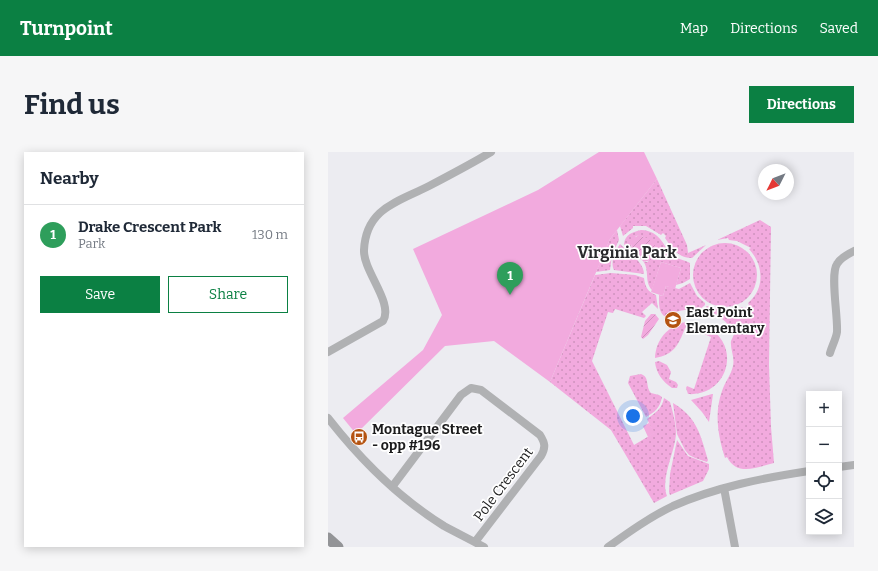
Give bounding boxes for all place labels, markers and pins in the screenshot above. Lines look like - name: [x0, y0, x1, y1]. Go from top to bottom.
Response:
- pin: 1: [497, 262, 523, 295]
- place label: East Point Elementary: [686, 304, 765, 337]
- school or university icon: East Point Elementary: [663, 310, 683, 330]
- place label: Montague Street - opp #196: [372, 421, 483, 454]
- bus stop icon: Montague Street - opp #196: [349, 427, 369, 447]

